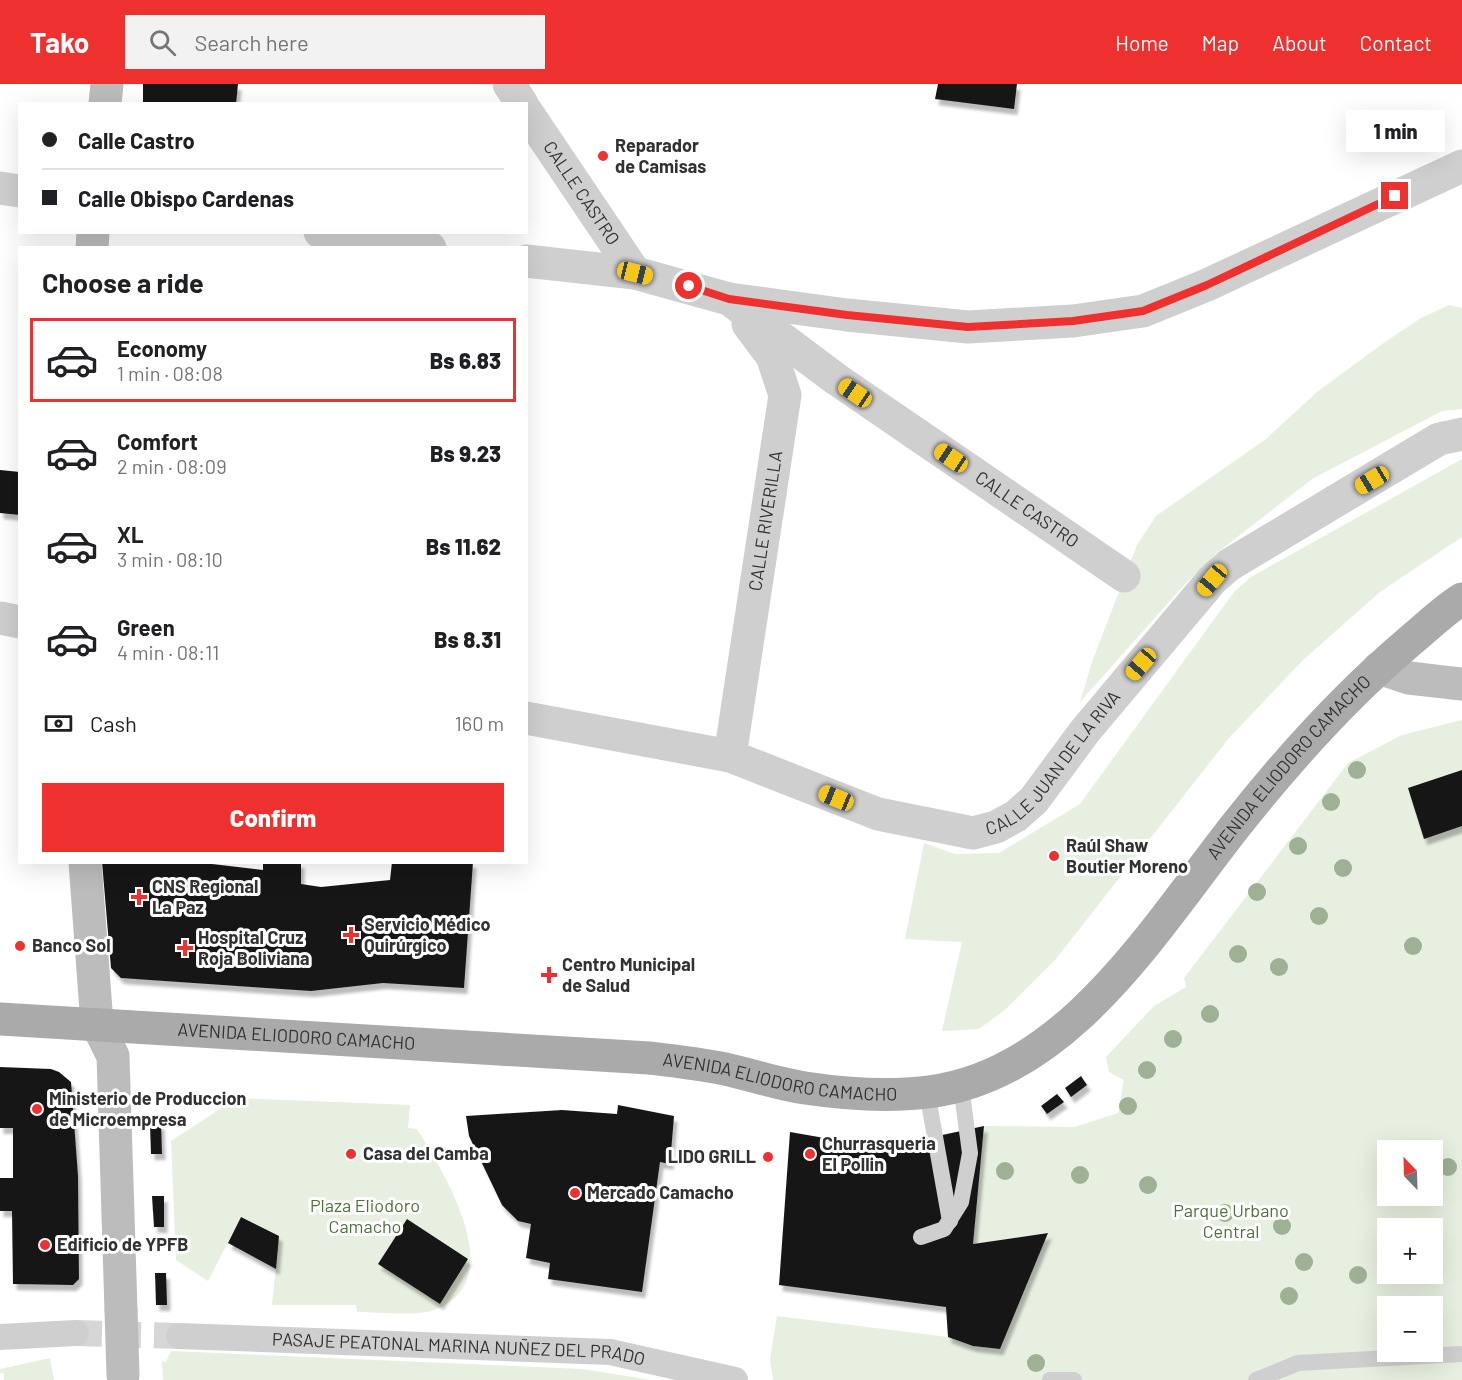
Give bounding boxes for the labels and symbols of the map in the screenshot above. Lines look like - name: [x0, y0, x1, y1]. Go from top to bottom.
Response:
- callout: 1 min: [1346, 109, 1444, 151]
- place label: Reparador de Camisas: [615, 134, 706, 177]
- street label: CALLE CASTRO: [539, 136, 625, 249]
- marker: Reparador de Camisas: [596, 149, 610, 163]
- route end: [1381, 182, 1408, 209]
- car: [615, 260, 655, 286]
- route start: [675, 272, 702, 299]
- car: [835, 375, 875, 411]
- car: [931, 440, 971, 476]
- street label: CALLE RIVERILLA: [743, 449, 786, 592]
- car: [1352, 463, 1392, 497]
- street label: CALLE CASTRO: [971, 466, 1083, 552]
- car: [1194, 560, 1230, 600]
- car: [1122, 645, 1160, 683]
- street label: AVENIDA ELIODORO CAMACHO: [1202, 670, 1375, 863]
- street label: CALLE JUAN DE LA RIVA: [983, 686, 1124, 839]
- car: [816, 783, 856, 813]
- place label: Raúl Shaw Boutier Moreno: [1066, 834, 1188, 877]
- marker: Raúl Shaw Boutier Moreno: [1047, 849, 1061, 863]
- place label: CNS Regional La Paz: [152, 875, 258, 918]
- marker: CNS Regional La Paz: [130, 888, 148, 906]
- place label: Servicio Médico Quirúrgico: [364, 913, 491, 956]
- place label: Hospital Cruz Roja Boliviana: [198, 926, 310, 969]
- marker: Servicio Médico Quirúrgico: [342, 926, 360, 944]
- place label: Banco Sol: [32, 934, 111, 956]
- marker: Banco Sol: [13, 939, 27, 953]
- marker: Hospital Cruz Roja Boliviana: [176, 939, 194, 957]
- place label: Centro Municipal de Salud: [562, 953, 695, 996]
- marker: Centro Municipal de Salud: [540, 966, 558, 984]
- street label: AVENIDA ELIODORO CAMACHO: [177, 1018, 416, 1054]
- street label: AVENIDA ELIODORO CAMACHO: [661, 1048, 898, 1105]
- place label: Ministerio de Produccion de Microempresa: [49, 1087, 246, 1130]
- marker: Ministerio de Produccion de Microempresa: [30, 1102, 44, 1116]
- place label: Churrasqueria El Pollin: [822, 1132, 936, 1175]
- north arrow: [1377, 1140, 1443, 1206]
- place label: Casa del Camba: [363, 1142, 489, 1164]
- place label: LIDO GRILL: [668, 1145, 756, 1167]
- marker: Casa del Camba: [344, 1147, 358, 1161]
- marker: Churrasqueria El Pollin: [803, 1147, 817, 1161]
- marker: LIDO GRILL: [761, 1150, 775, 1164]
- place label: Mercado Camacho: [587, 1181, 734, 1203]
- marker: Mercado Camacho: [568, 1186, 582, 1200]
- park label: Plaza Eliodoro Camacho: [310, 1194, 420, 1237]
- park label: Parque Urbano Central: [1173, 1199, 1289, 1242]
- place label: Edificio de YPFB: [57, 1233, 188, 1255]
- marker: Edificio de YPFB: [38, 1238, 52, 1252]
- street label: PASAJE PEATONAL MARINA NUÑEZ DEL PRADO: [272, 1327, 647, 1370]

